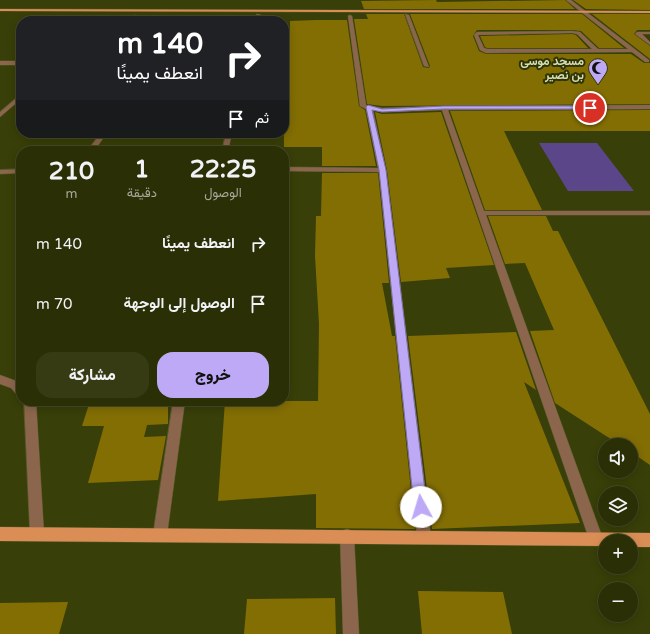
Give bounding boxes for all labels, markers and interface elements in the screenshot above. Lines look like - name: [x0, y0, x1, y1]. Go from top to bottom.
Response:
- text: 140 m: [117, 27, 203, 61]
- icon: right: [217, 32, 269, 84]
- place label: مسجد موسى بن نصير: [520, 54, 584, 83]
- mosque icon: مسجد موسى بن نصير: [587, 57, 609, 85]
- text: انعطف يمينًا: [117, 62, 203, 84]
- pin: [573, 91, 607, 125]
- icon: arrive: [579, 97, 601, 119]
- icon: arrive: [225, 108, 247, 130]
- text: ثم: [255, 109, 269, 127]
- text: 1: [134, 155, 149, 184]
- text: 22:25: [190, 155, 256, 184]
- text: 210: [49, 157, 94, 186]
- text: دقيقة: [127, 185, 157, 201]
- text: الوصول: [204, 185, 242, 201]
- text: m: [65, 186, 77, 202]
- icon: right: [247, 233, 269, 255]
- text: انعطف يمينًا: [162, 234, 235, 252]
- text: 140 m: [36, 235, 82, 253]
- icon: arrive: [247, 293, 269, 315]
- text: الوصول إلى الوجهة: [124, 294, 235, 312]
- text: 70 m: [36, 295, 73, 313]
- button: مشاركة: [36, 352, 149, 398]
- button: خروج: [157, 352, 269, 398]
- map controls: [598, 438, 638, 622]
- button: sound: [598, 438, 638, 478]
- position arrow: [400, 486, 442, 528]
- button: layers: [598, 486, 638, 526]
- button: +: [598, 534, 638, 574]
- button: −: [598, 582, 638, 622]

